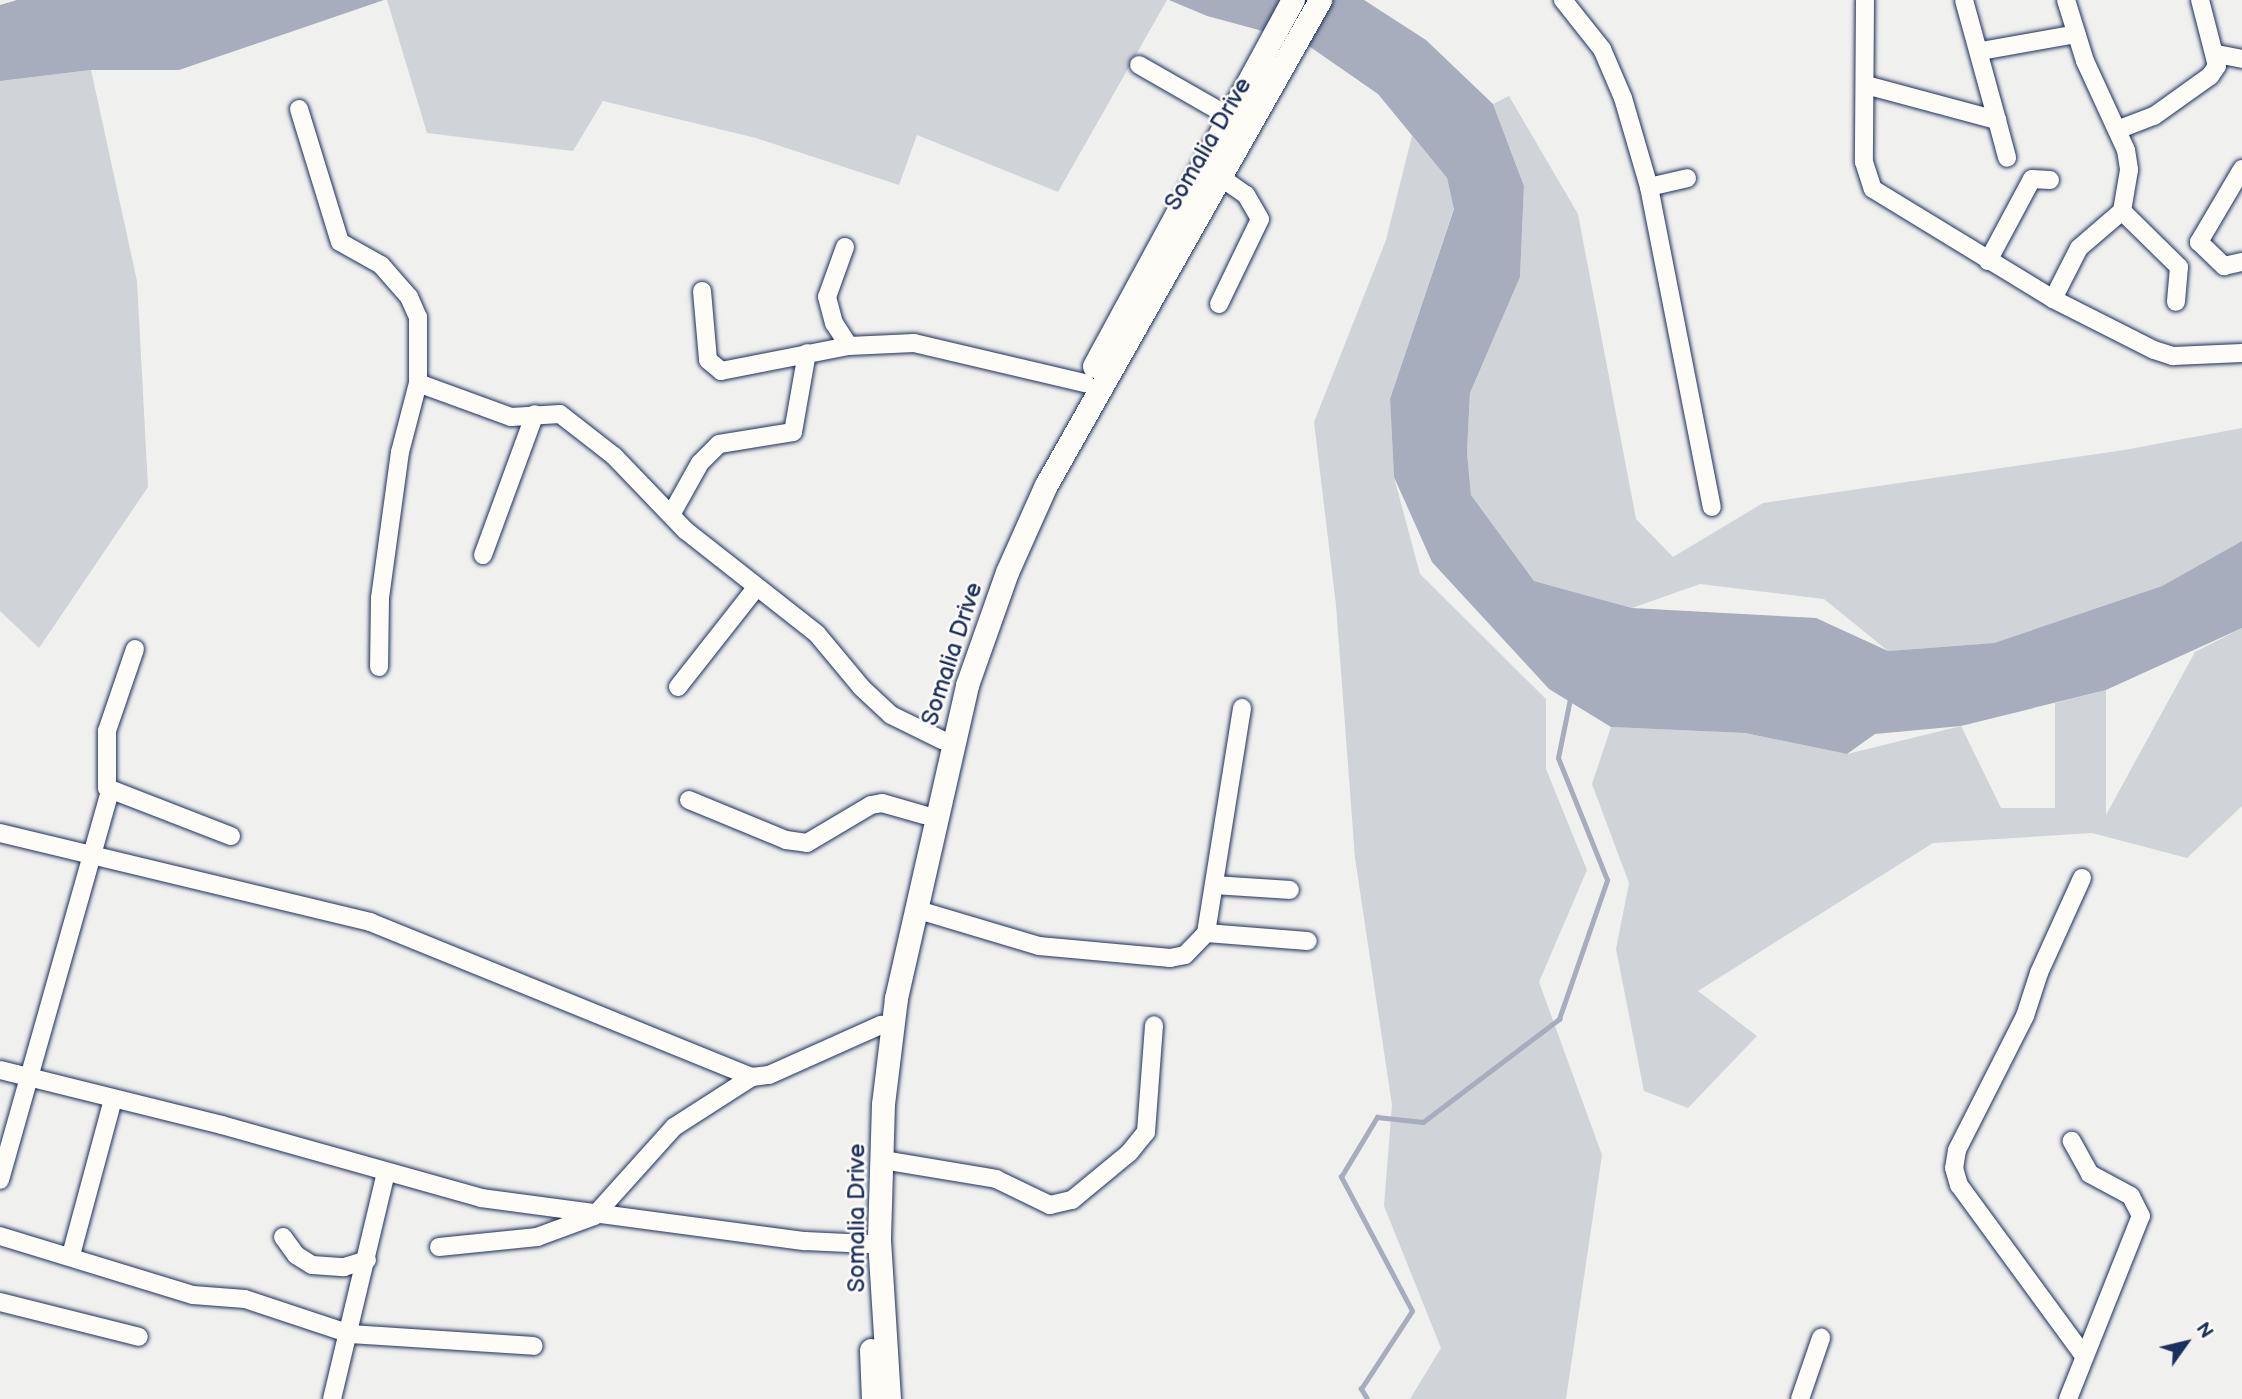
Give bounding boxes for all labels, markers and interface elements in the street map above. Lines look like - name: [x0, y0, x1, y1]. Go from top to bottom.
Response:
- street label: Somalia Drive: [1158, 72, 1258, 216]
- street label: Somalia Drive: [915, 579, 989, 729]
- street label: Somalia Drive: [843, 1143, 871, 1293]
- north arrow: [2151, 1308, 2221, 1378]
- text: N: [2190, 1319, 2217, 1343]

